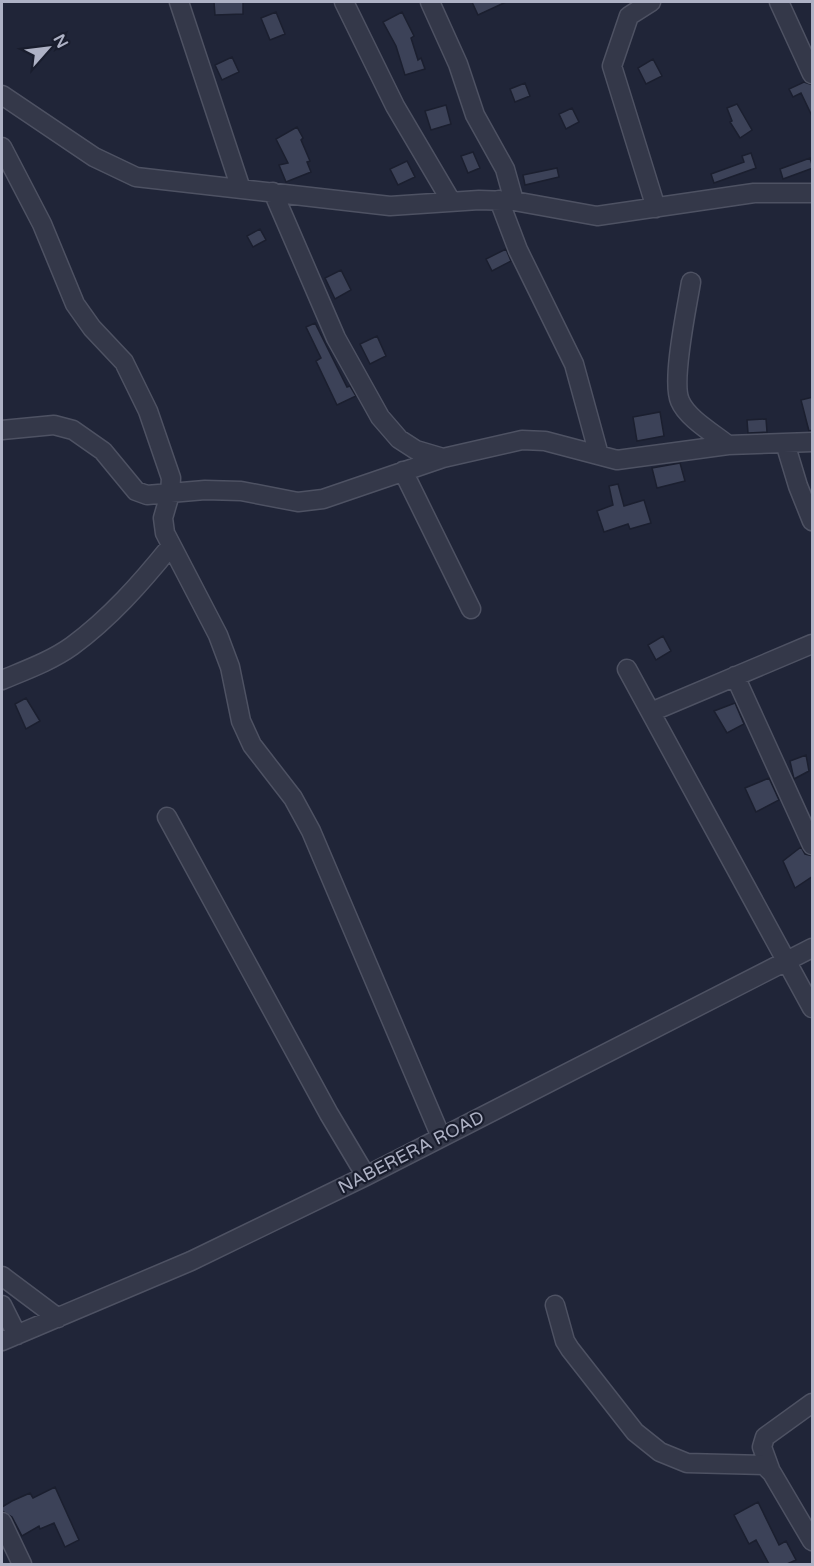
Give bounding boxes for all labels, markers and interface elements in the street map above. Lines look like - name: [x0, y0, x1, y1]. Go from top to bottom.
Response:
- north arrow: [18, 18, 78, 78]
- text: N: [49, 31, 72, 52]
- street label: NABERERA ROAD: [334, 1106, 488, 1198]

